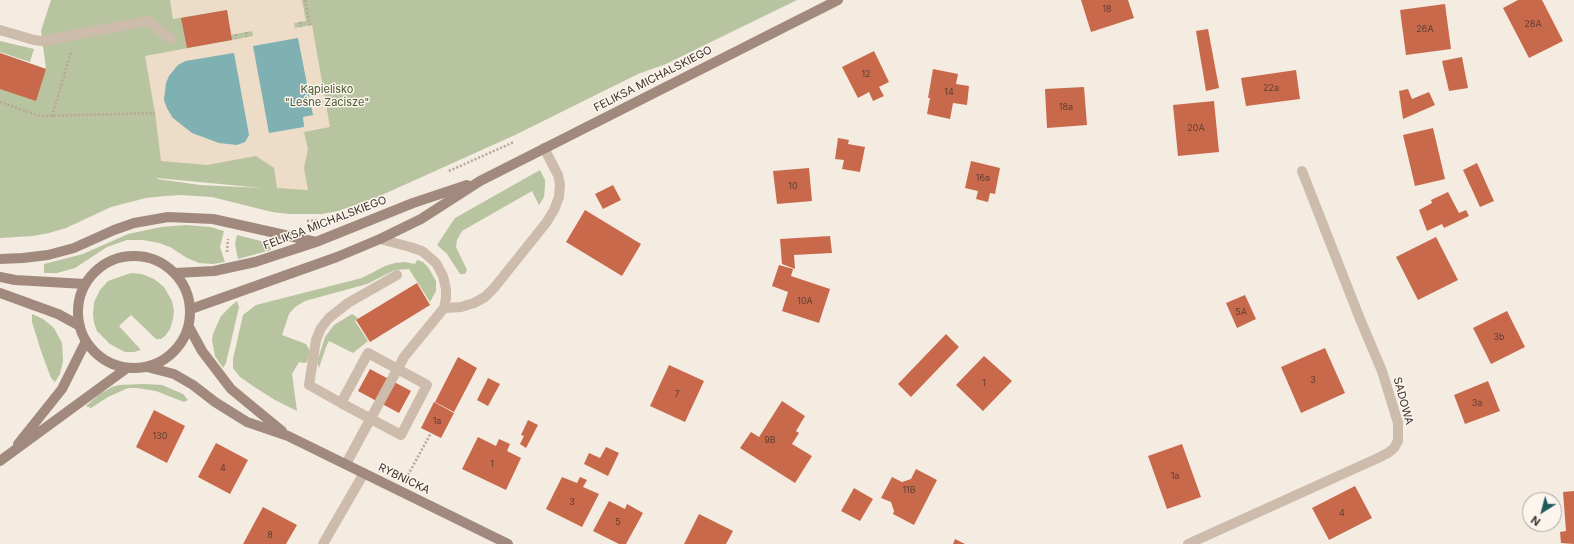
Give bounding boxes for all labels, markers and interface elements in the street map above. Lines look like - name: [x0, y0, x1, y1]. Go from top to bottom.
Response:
- house number: 18: [1102, 4, 1112, 14]
- house number: 28A: [1524, 19, 1542, 29]
- house number: 26A: [1416, 24, 1434, 34]
- street label: FELIKSA MICHALSKIEGO: [592, 43, 714, 115]
- house number: 12: [861, 69, 871, 79]
- park label: Kąpielisko "Leśne Zacisze": [285, 83, 369, 109]
- house number: 22a: [1263, 83, 1279, 93]
- house number: 14: [944, 87, 954, 97]
- house number: 18a: [1059, 102, 1073, 112]
- house number: 20A: [1187, 123, 1205, 133]
- house number: 16a: [976, 173, 990, 183]
- house number: 10: [788, 181, 798, 191]
- street label: FELIKSA MICHALSKIEGO: [262, 193, 388, 253]
- house number: 10A: [797, 296, 813, 306]
- house number: 5A: [1235, 307, 1247, 317]
- house number: 3b: [1493, 332, 1505, 342]
- house number: 3: [1310, 375, 1316, 385]
- street label: SADOWA: [1390, 376, 1416, 426]
- house number: 1: [982, 378, 986, 388]
- house number: 7: [674, 389, 680, 399]
- house number: 3a: [1472, 398, 1482, 408]
- house number: 1a: [433, 416, 441, 426]
- house number: 130: [153, 431, 167, 441]
- house number: 9B: [764, 435, 776, 445]
- house number: 1: [490, 459, 494, 469]
- street label: RYBNICKA: [376, 461, 432, 497]
- house number: 4: [220, 463, 226, 473]
- house number: 1a: [1171, 471, 1179, 481]
- house number: 11B: [902, 485, 916, 495]
- north arrow: [1522, 492, 1562, 532]
- house number: 3: [569, 497, 575, 507]
- house number: 4: [1339, 508, 1345, 518]
- text: N: [1528, 513, 1543, 529]
- house number: 5: [615, 517, 621, 527]
- house number: 8: [267, 530, 273, 540]

